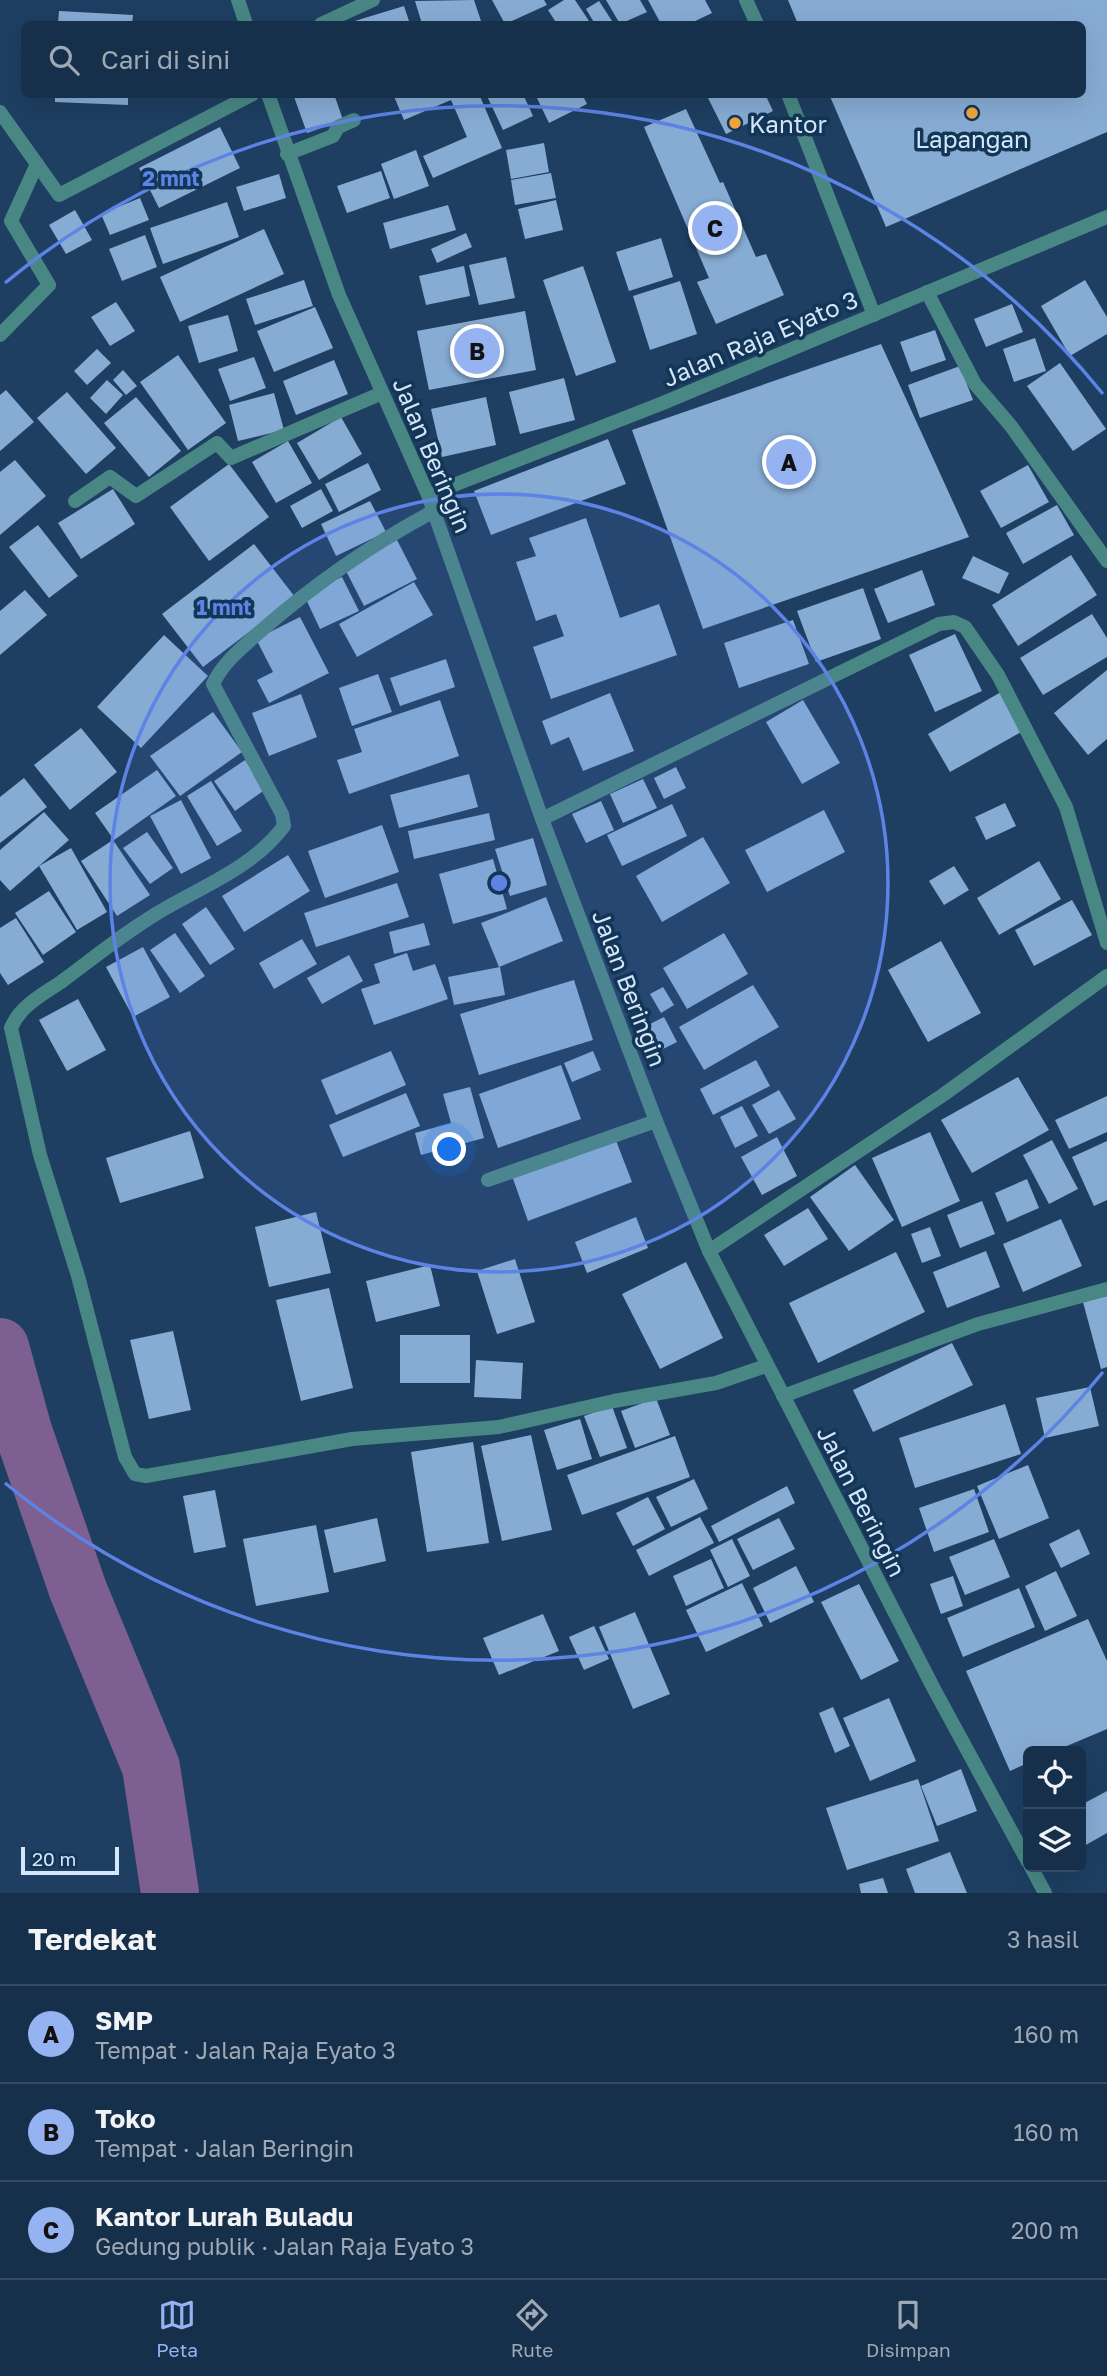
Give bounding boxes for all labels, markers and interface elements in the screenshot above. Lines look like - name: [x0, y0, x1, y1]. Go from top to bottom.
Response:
- search box: [21, 21, 1086, 98]
- icon: search: [45, 41, 83, 79]
- text: Cari di sini: [101, 44, 230, 75]
- marker: Lapangan: [964, 105, 980, 121]
- place label: Kantor: [749, 109, 827, 138]
- marker: Kantor: [727, 115, 743, 131]
- place label: Lapangan: [915, 124, 1029, 153]
- text: 2 mnt: [142, 165, 200, 191]
- pin: C: [692, 202, 738, 254]
- street label: Jalan Raja Eyato 3: [658, 284, 862, 392]
- pin: B: [454, 325, 500, 377]
- street label: Jalan Beringin: [387, 373, 479, 537]
- pin: A: [766, 436, 812, 488]
- text: 1 mnt: [196, 594, 252, 620]
- centre of rings: [487, 871, 511, 895]
- street label: Jalan Beringin: [587, 906, 673, 1070]
- your location: [432, 1132, 466, 1166]
- street label: Jalan Beringin: [812, 1421, 912, 1581]
- map controls: [1023, 1746, 1086, 1872]
- button: locate: [1023, 1746, 1086, 1809]
- button: layers: [1023, 1809, 1086, 1872]
- scale bar: [21, 1844, 119, 1876]
- text: 20 m: [32, 1847, 76, 1870]
- text: Terdekat: [28, 1921, 157, 1957]
- text: 3 hasil: [1007, 1925, 1079, 1953]
- text: SMP: [95, 2005, 153, 2036]
- text: A: [43, 2020, 59, 2048]
- text: 160 m: [1014, 2020, 1079, 2048]
- text: Tempat · Jalan Raja Eyato 3: [95, 2036, 396, 2064]
- text: Toko: [95, 2103, 156, 2134]
- text: B: [43, 2118, 59, 2146]
- text: 160 m: [1014, 2118, 1079, 2146]
- text: Tempat · Jalan Beringin: [95, 2134, 354, 2162]
- text: Kantor Lurah Buladu: [95, 2201, 353, 2232]
- text: C: [43, 2216, 59, 2244]
- text: 200 m: [1011, 2216, 1079, 2244]
- text: Gedung publik · Jalan Raja Eyato 3: [95, 2232, 474, 2260]
- tab: Peta: [156, 2296, 198, 2361]
- tab: Rute: [511, 2296, 553, 2361]
- tab: Disimpan: [866, 2296, 951, 2361]

